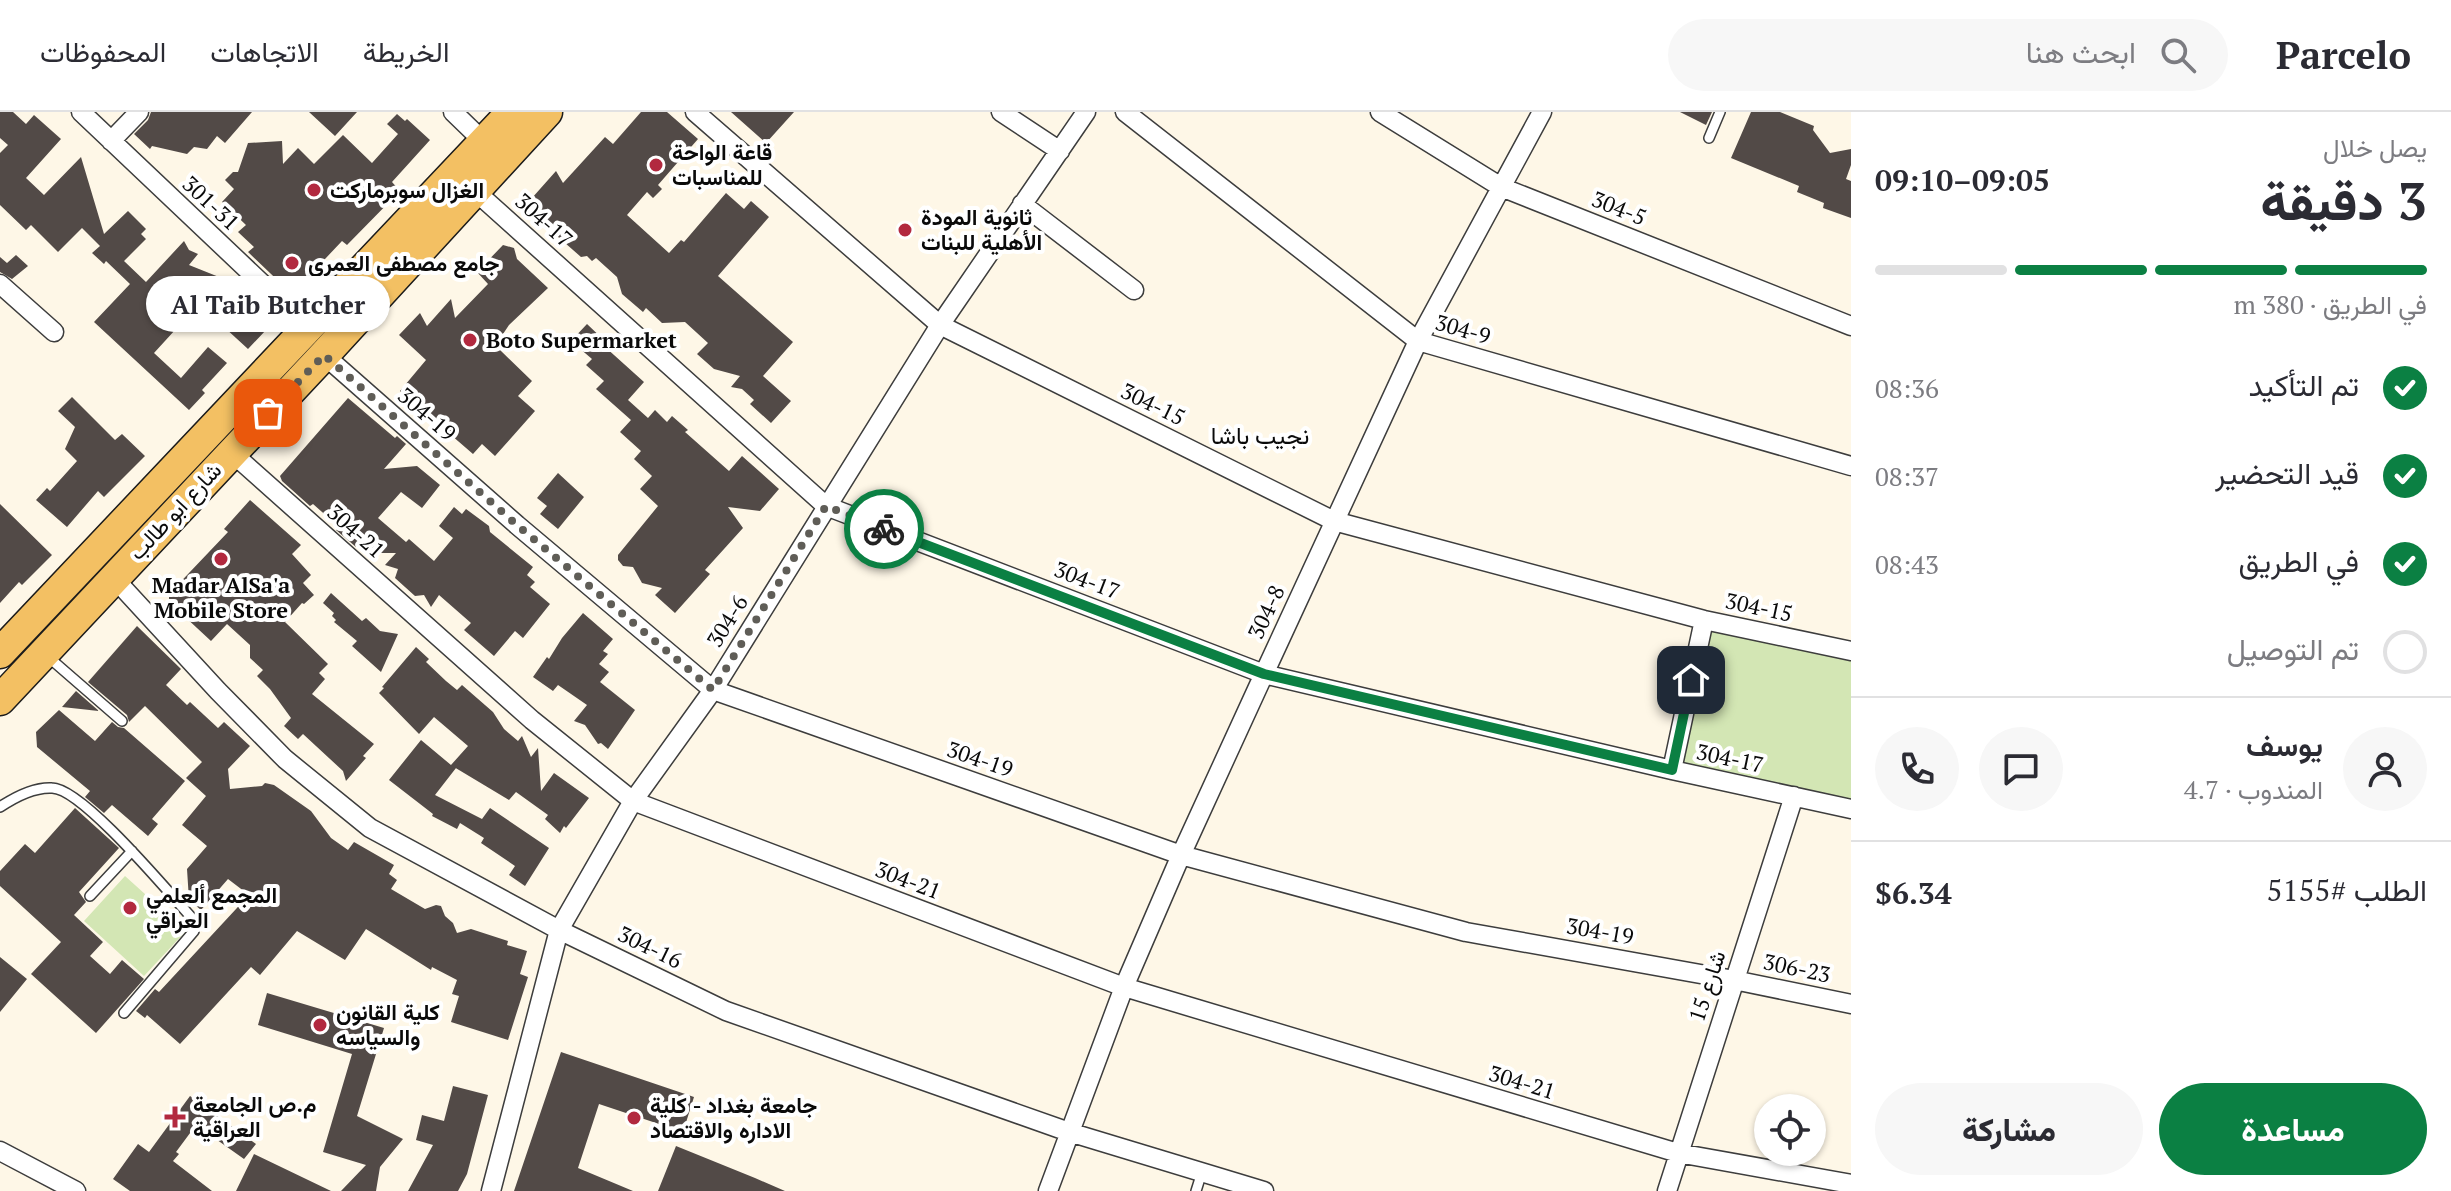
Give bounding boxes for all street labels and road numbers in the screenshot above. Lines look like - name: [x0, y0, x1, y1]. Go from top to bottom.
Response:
- street label: 301-31: [177, 169, 246, 236]
- street label: 304-5: [1588, 184, 1651, 232]
- street label: 304-17: [509, 186, 579, 253]
- street label: 304-9: [1432, 307, 1494, 350]
- street label: 304-15: [1116, 376, 1190, 431]
- street label: 304-19: [392, 380, 462, 447]
- street label: شارع ابو طالب: [122, 456, 228, 566]
- street label: 304-21: [321, 497, 391, 564]
- street label: 304-17: [1050, 554, 1124, 605]
- street label: 304-8: [1241, 580, 1291, 643]
- street label: 304-15: [1723, 585, 1795, 628]
- street label: 304-6: [699, 589, 754, 652]
- street label: 304-19: [943, 734, 1017, 783]
- street label: 304-17: [1694, 736, 1766, 779]
- street label: 304-21: [871, 854, 945, 905]
- street label: 304-19: [1564, 910, 1636, 951]
- street label: 304-16: [613, 919, 687, 975]
- street label: 306-23: [1761, 946, 1833, 989]
- street label: شارع 15: [1681, 947, 1733, 1025]
- street label: 304-21: [1485, 1058, 1559, 1105]

